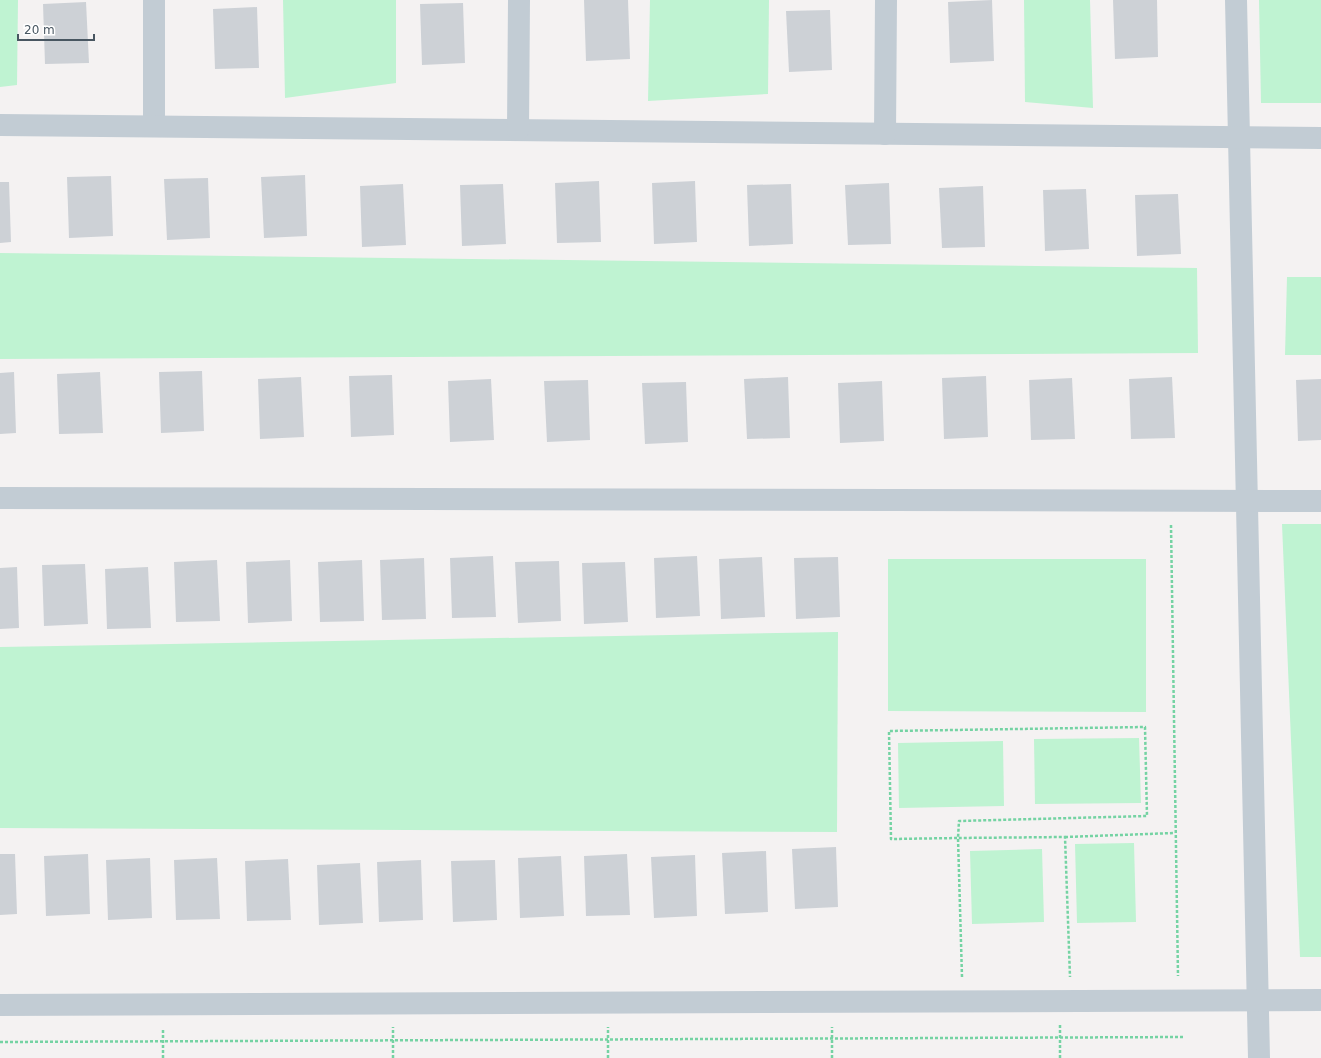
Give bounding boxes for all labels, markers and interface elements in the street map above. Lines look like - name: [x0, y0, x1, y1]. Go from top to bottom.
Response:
- scale bar: [18, 16, 94, 42]
- text: 20 m: [24, 23, 55, 37]

